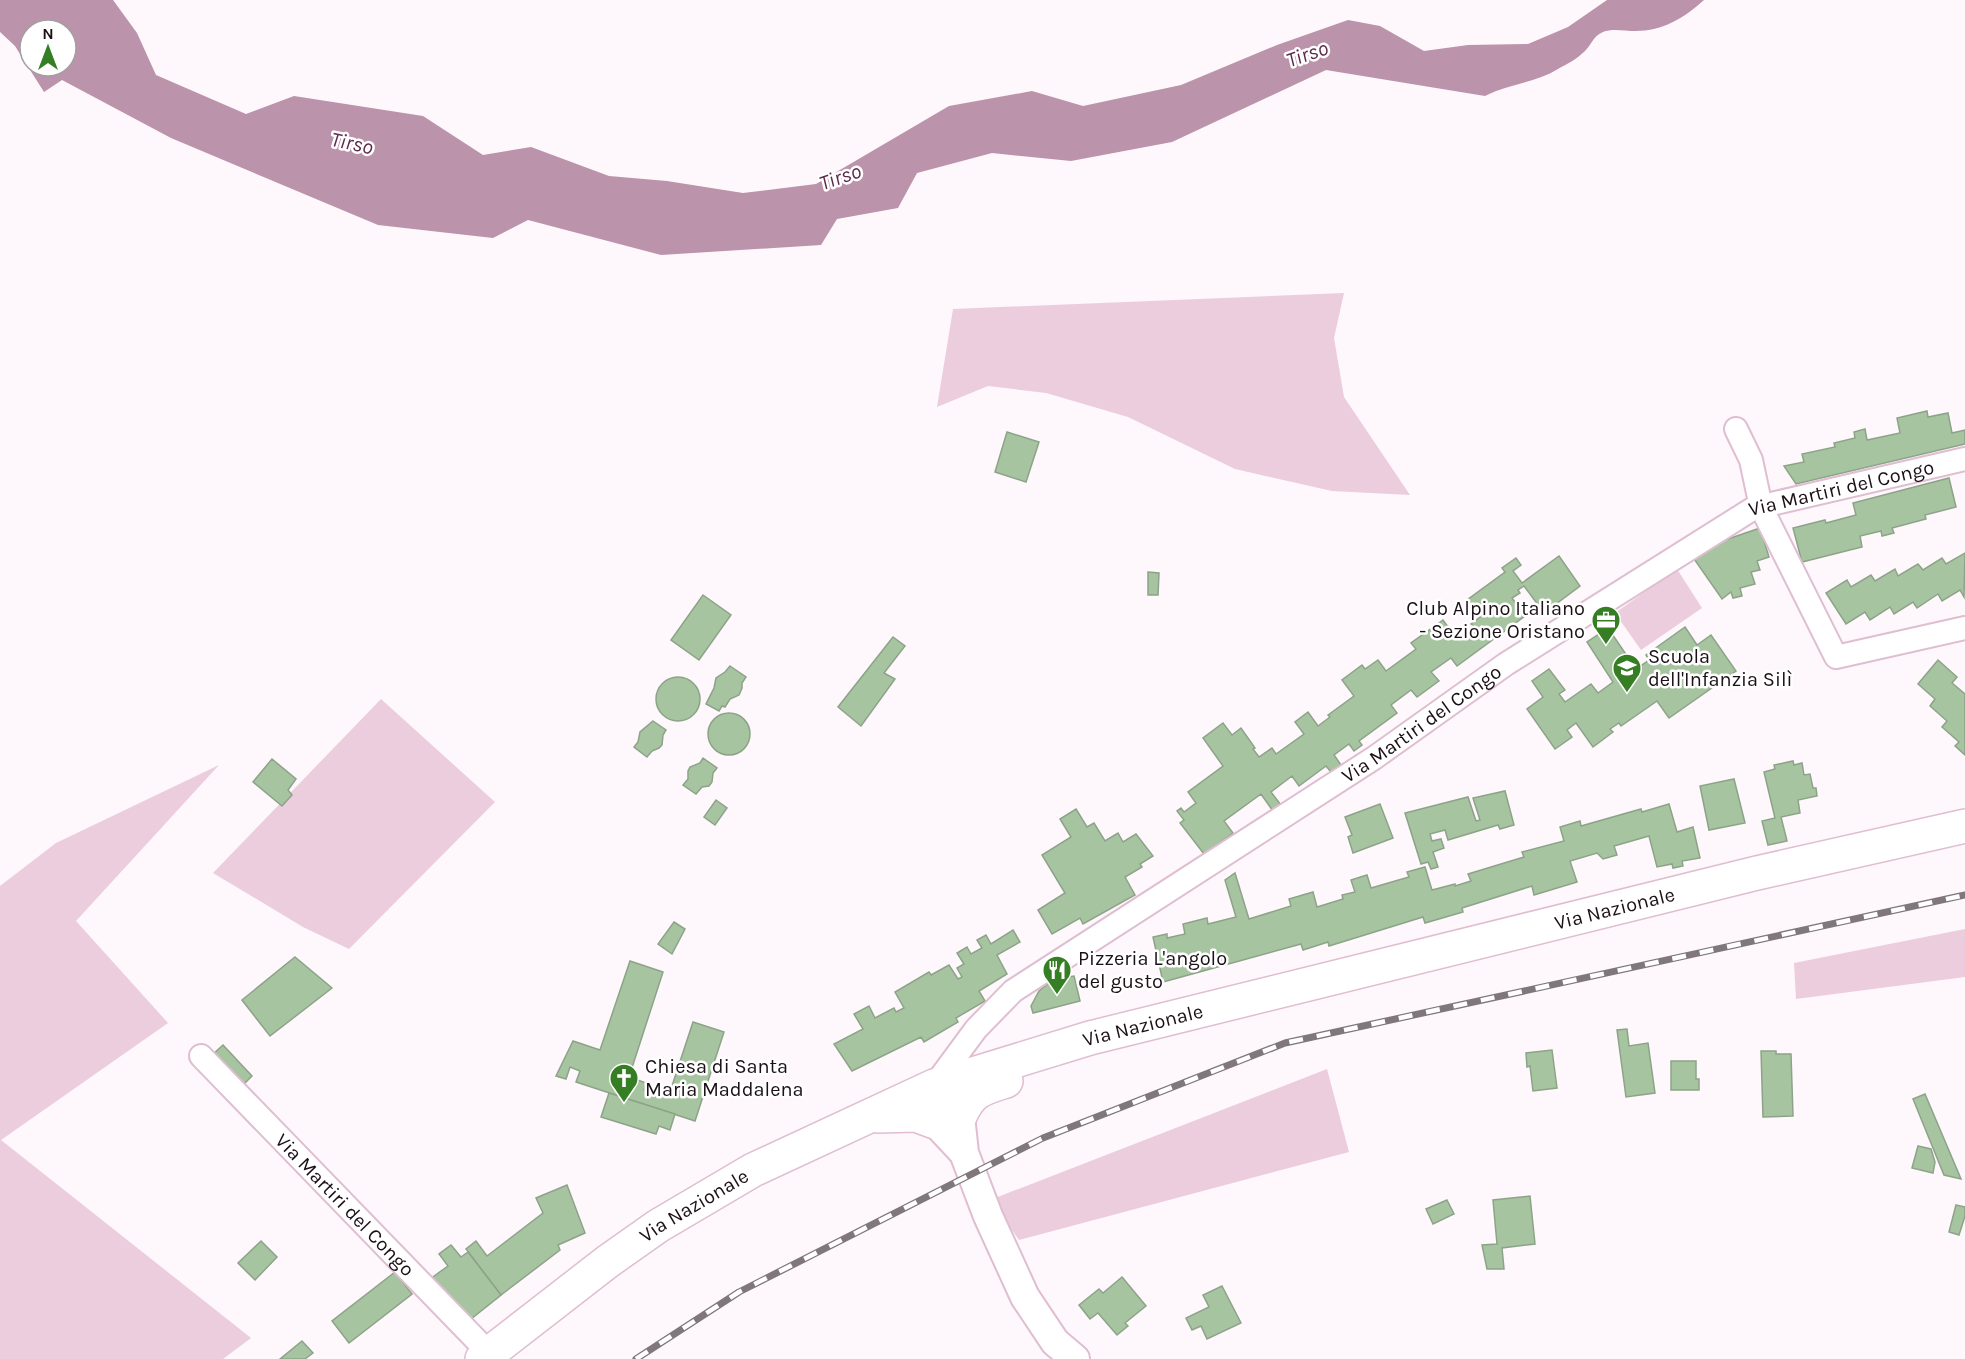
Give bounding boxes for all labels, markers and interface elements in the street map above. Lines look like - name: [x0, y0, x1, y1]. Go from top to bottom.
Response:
- north arrow: [18, 18, 78, 78]
- text: N: [42, 24, 54, 43]
- water label: Tirso: [1283, 36, 1332, 72]
- water label: Tirso: [329, 127, 376, 159]
- water label: Tirso: [816, 159, 865, 195]
- street label: Via Martiri del Congo: [1746, 455, 1936, 520]
- place label: Club Alpino Italiano - Sezione Oristano: [1406, 597, 1585, 643]
- office icon: Club Alpino Italiano - Sezione Oristano: [1590, 604, 1622, 646]
- place label: Scuola dell'Infanzia Silì: [1648, 645, 1792, 691]
- school or university icon: Scuola dell'Infanzia Silì: [1611, 652, 1643, 694]
- street label: Via Martiri del Congo: [1337, 660, 1506, 787]
- street label: Via Nazionale: [1552, 882, 1677, 934]
- place label: Pizzeria L'angolo del gusto: [1078, 947, 1227, 993]
- restaurant icon: Pizzeria L'angolo del gusto: [1041, 954, 1073, 996]
- street label: Via Nazionale: [1080, 999, 1205, 1051]
- place label: Chiesa di Santa Maria Maddalena: [645, 1055, 804, 1101]
- church icon: Chiesa di Santa Maria Maddalena: [608, 1062, 640, 1104]
- street label: Via Martiri del Congo: [271, 1129, 419, 1281]
- street label: Via Nazionale: [635, 1164, 752, 1247]

